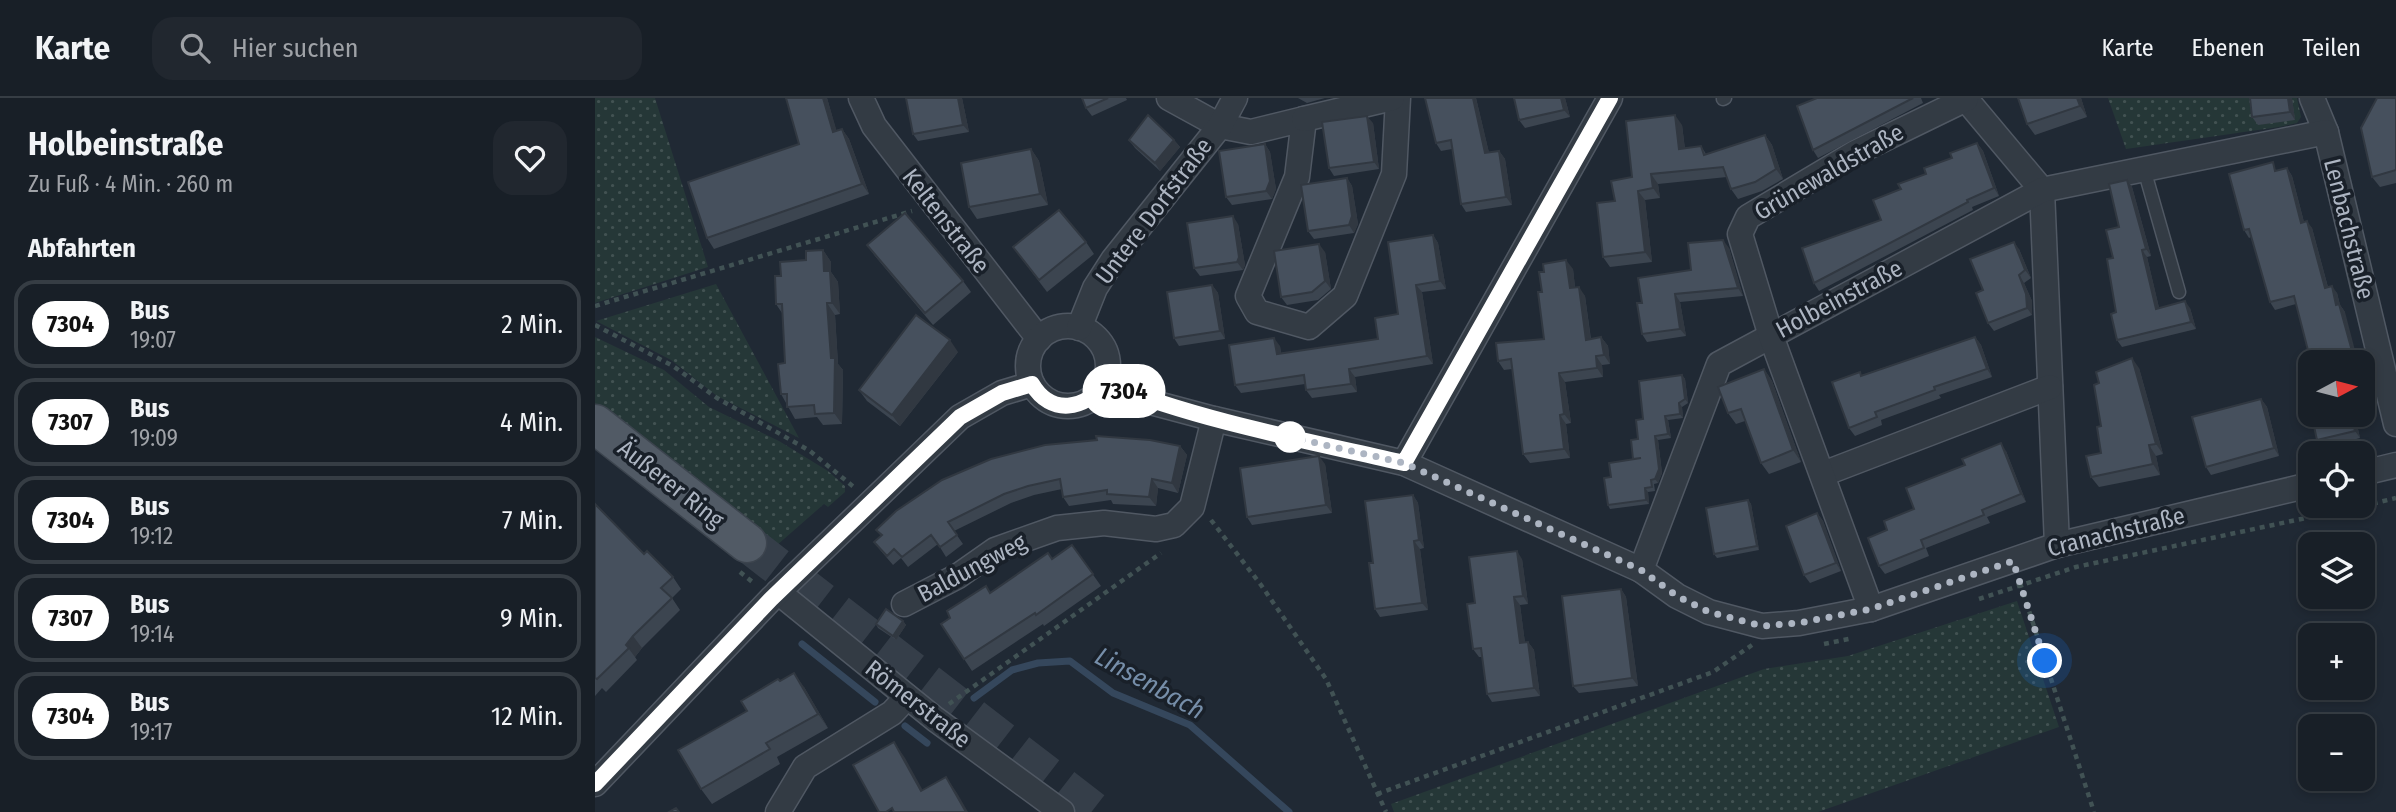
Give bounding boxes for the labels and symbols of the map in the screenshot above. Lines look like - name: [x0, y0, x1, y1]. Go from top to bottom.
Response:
- street label: Grünewaldstraße: [1750, 118, 1908, 226]
- street label: Untere Dorfstraße: [1090, 132, 1218, 290]
- street label: Lenbachstraße: [2318, 156, 2380, 302]
- street label: Keltenstraße: [897, 163, 995, 279]
- street label: Holbeinstraße: [1771, 254, 1907, 344]
- north arrow: [2298, 350, 2375, 427]
- line badge: 7304: [1075, 368, 1173, 414]
- unlabelled marker: [1275, 422, 1305, 452]
- street label: Äußerer Ring: [613, 434, 730, 534]
- street label: Cranachstraße: [2044, 501, 2188, 563]
- street label: Baldungweg: [913, 527, 1032, 608]
- water label: Linsenbach: [1090, 641, 1210, 726]
- your location: [2027, 643, 2062, 678]
- street label: Römerstraße: [860, 654, 976, 754]

